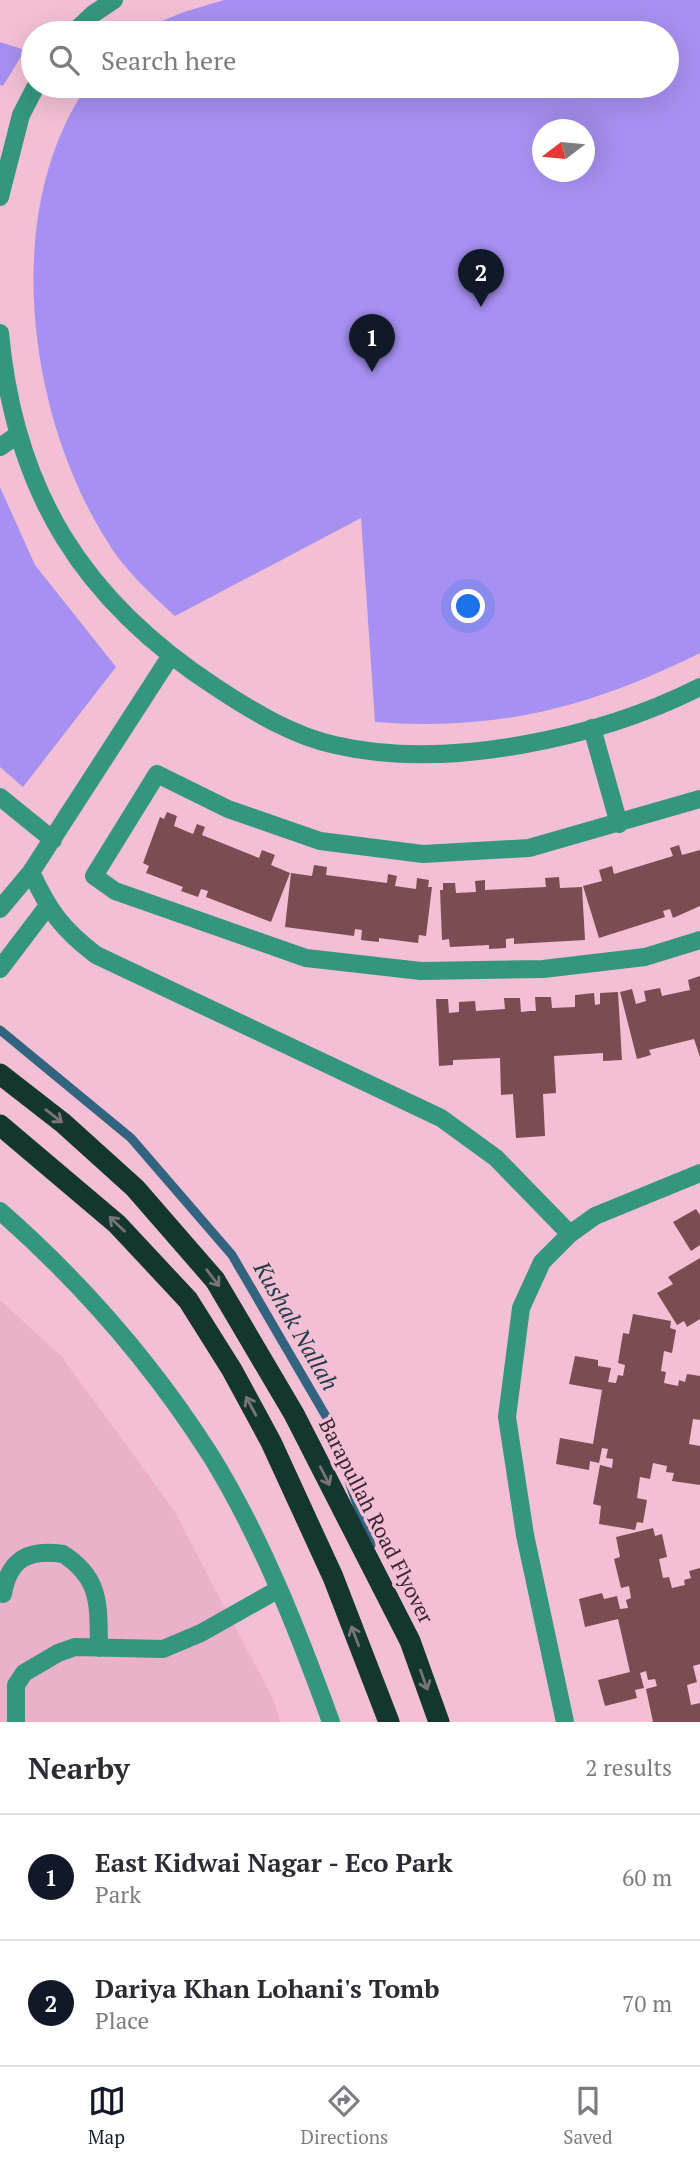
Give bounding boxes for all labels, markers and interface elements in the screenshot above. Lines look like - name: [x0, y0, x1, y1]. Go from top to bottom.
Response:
- search box: [21, 21, 679, 98]
- icon: search: [45, 41, 83, 79]
- text: Search here: [101, 43, 236, 77]
- north arrow: [532, 119, 595, 182]
- pin: 2: [458, 249, 504, 307]
- pin: 1: [349, 314, 395, 372]
- your location: [451, 589, 485, 623]
- one-way arrow: [44, 1108, 63, 1123]
- one-way arrow: [109, 1216, 126, 1233]
- water label: Kushak Nallah: [246, 1255, 346, 1396]
- one-way arrow: [205, 1268, 220, 1287]
- one-way arrow: [244, 1396, 258, 1417]
- street label: Barapullah Road Flyover: [313, 1413, 441, 1628]
- one-way arrow: [319, 1465, 333, 1486]
- one-way arrow: [348, 1625, 361, 1647]
- one-way arrow: [419, 1669, 431, 1691]
- text: Nearby: [28, 1748, 130, 1788]
- text: 2 results: [585, 1752, 672, 1783]
- text: East Kidwai Nagar - Eco Park: [95, 1845, 453, 1879]
- text: 1: [45, 1862, 58, 1893]
- text: 60 m: [622, 1862, 672, 1893]
- text: Park: [95, 1879, 141, 1910]
- text: Dariya Khan Lohani's Tomb: [95, 1971, 439, 2005]
- text: 2: [45, 1988, 58, 2019]
- text: 70 m: [622, 1988, 672, 2019]
- text: Place: [95, 2005, 149, 2036]
- tab: Map: [88, 2082, 126, 2149]
- tab: Directions: [301, 2082, 388, 2149]
- tab: Saved: [563, 2082, 612, 2149]

